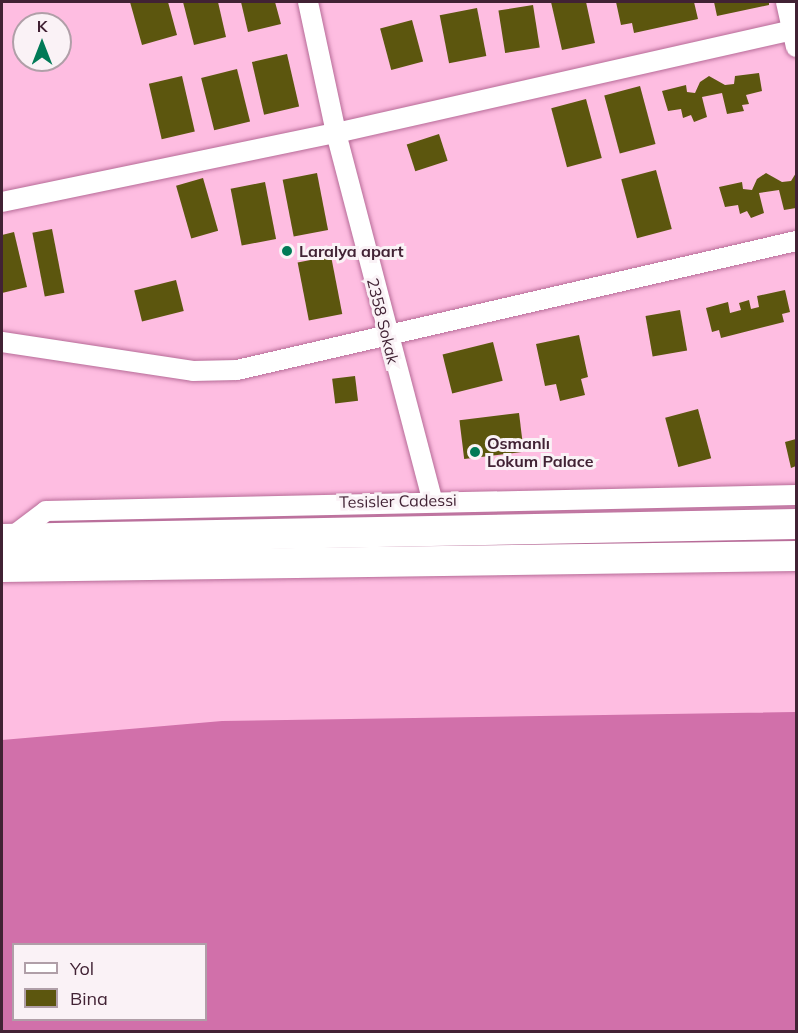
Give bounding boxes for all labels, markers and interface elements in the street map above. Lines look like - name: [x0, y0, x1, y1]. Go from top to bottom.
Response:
- north arrow: [12, 12, 72, 72]
- text: K: [37, 16, 47, 36]
- place label: Laralya apart: [299, 241, 404, 261]
- marker: Laralya apart: [280, 244, 294, 258]
- street label: 2358 Sokak: [363, 276, 403, 366]
- place label: Osmanlı Lokum Palace: [487, 433, 593, 471]
- marker: Osmanlı Lokum Palace: [468, 445, 482, 459]
- street label: Tesisler Cadessi: [339, 490, 457, 512]
- legend: [12, 943, 207, 1021]
- text: Yol: [70, 957, 94, 980]
- text: Bina: [70, 987, 108, 1010]

